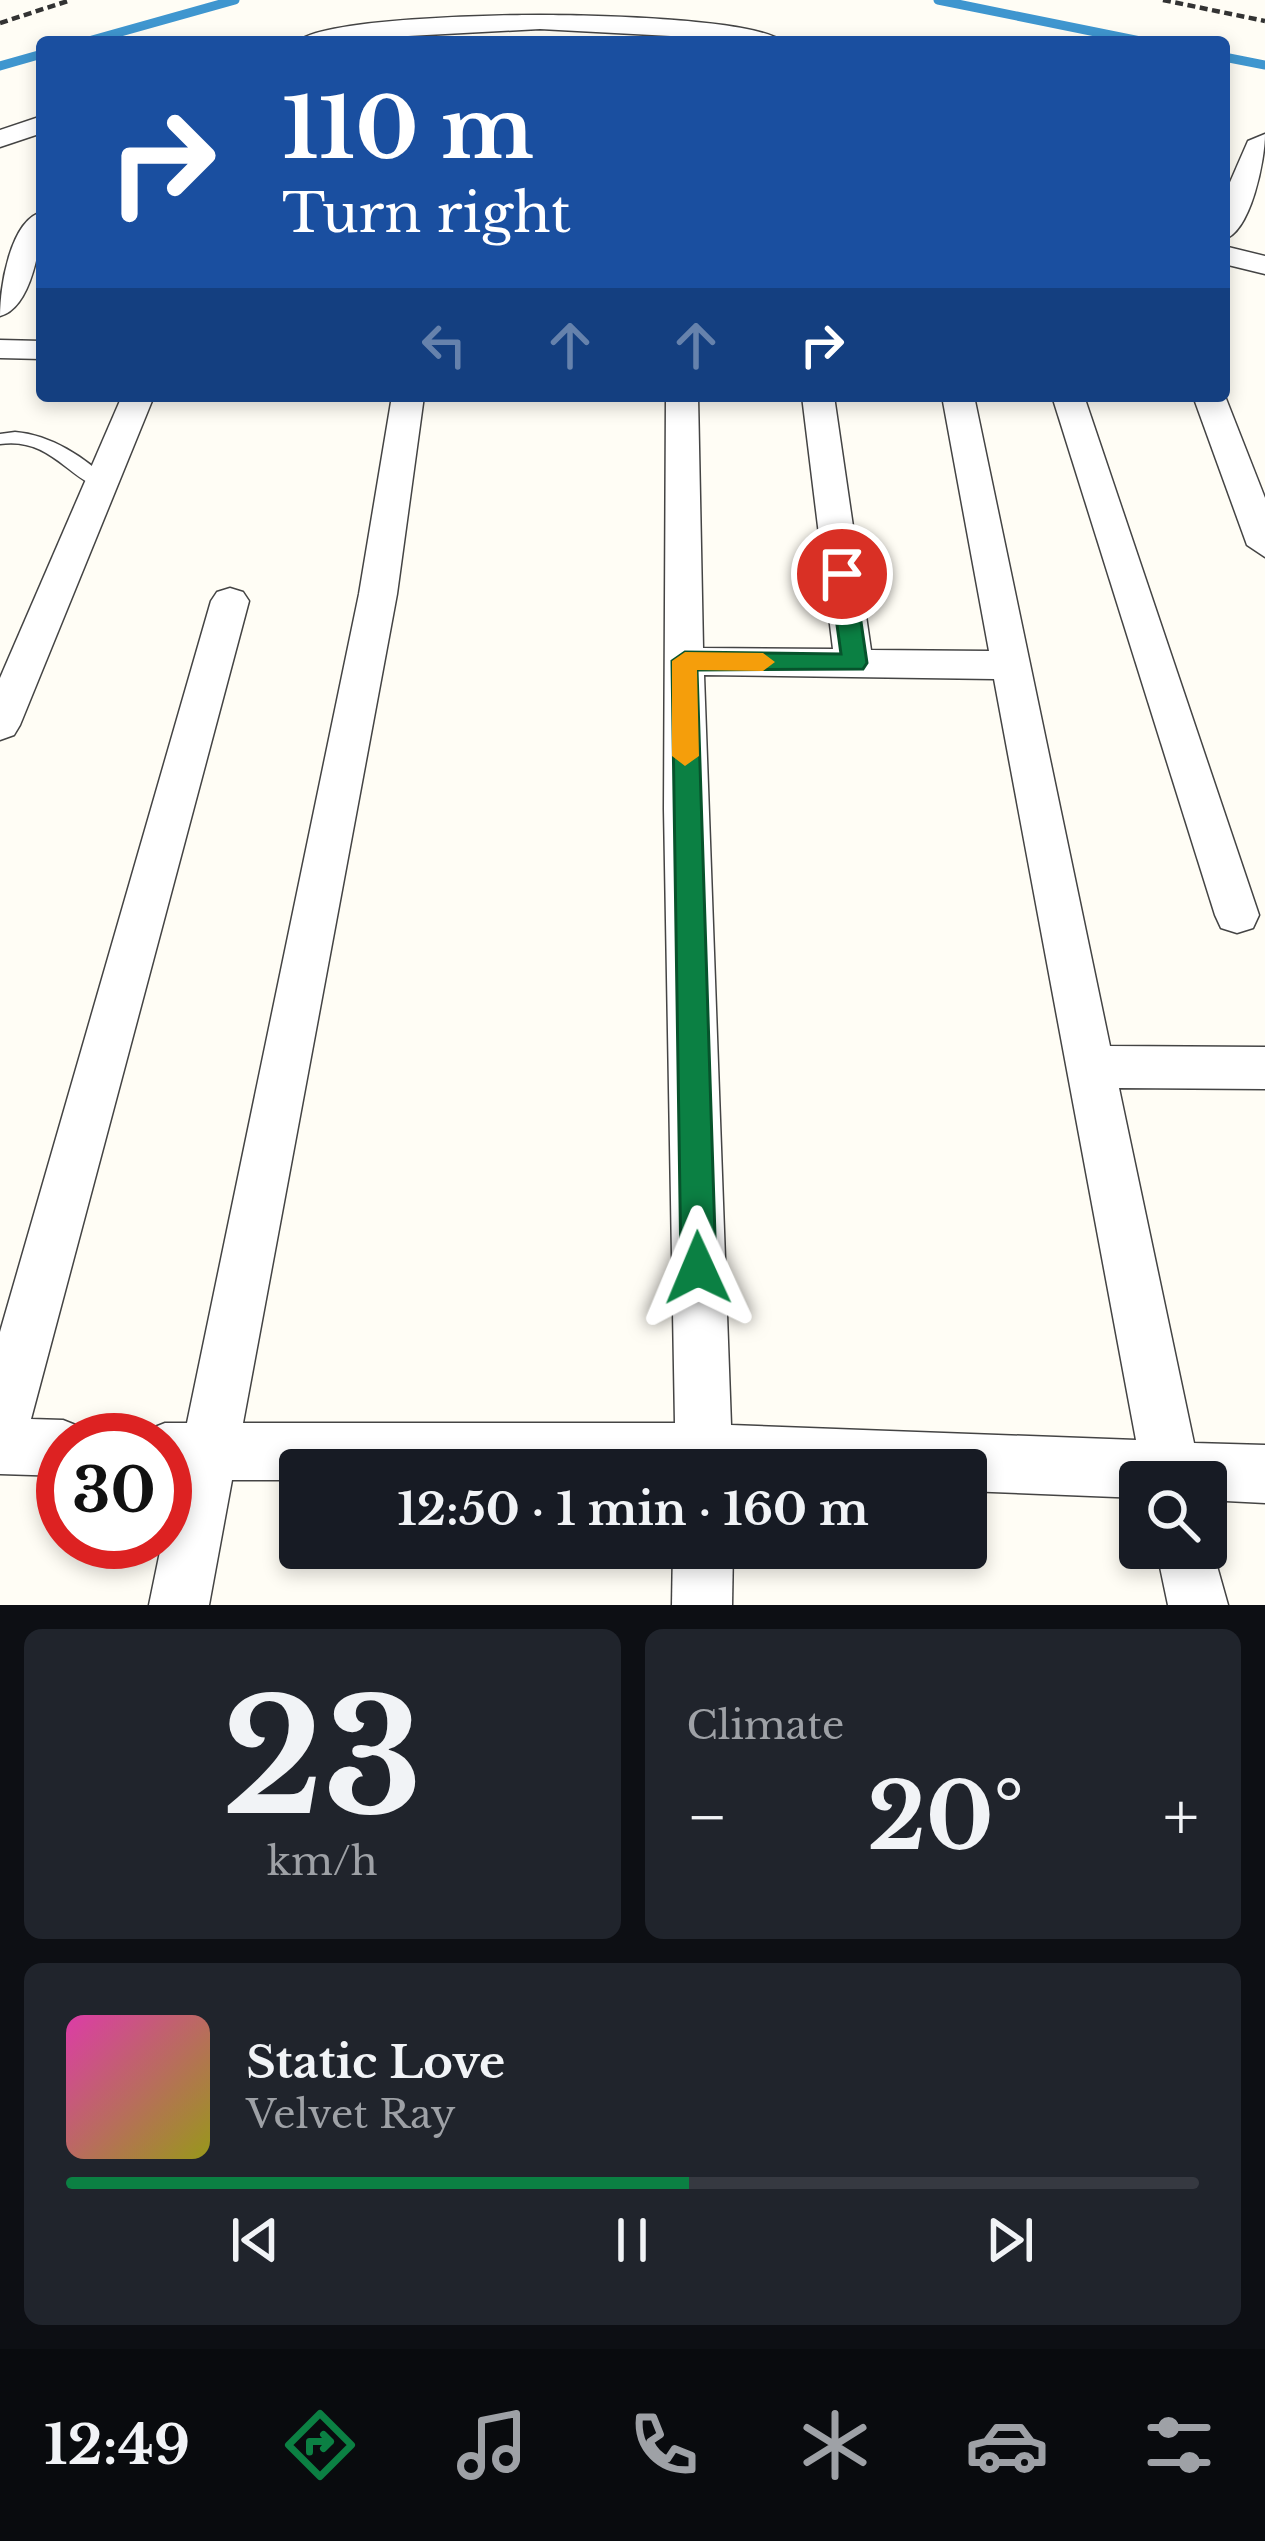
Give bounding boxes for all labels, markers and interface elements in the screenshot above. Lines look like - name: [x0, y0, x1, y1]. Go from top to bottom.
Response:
- text: 110 m: [282, 77, 534, 181]
- icon: right: [84, 84, 240, 240]
- text: Turn right: [282, 180, 571, 247]
- icon: left: [411, 312, 477, 378]
- icon: ahead: [537, 312, 603, 378]
- icon: ahead: [663, 312, 729, 378]
- icon: right: [789, 312, 855, 378]
- pin: [791, 523, 893, 625]
- icon: arrive: [809, 541, 875, 607]
- position arrow: [635, 1205, 761, 1331]
- speed limit sign: 30: [36, 1413, 192, 1569]
- map controls: [1119, 1461, 1227, 1569]
- button: search: [1119, 1461, 1227, 1569]
- text: 12:50 · 1 min · 160 m: [397, 1481, 869, 1537]
- text: 23: [222, 1662, 423, 1855]
- text: Climate: [687, 1701, 844, 1750]
- text: 20°: [867, 1762, 1024, 1873]
- text: −: [687, 1776, 728, 1858]
- text: +: [1163, 1776, 1199, 1858]
- text: km/h: [267, 1837, 378, 1886]
- text: Static Love: [246, 2034, 505, 2090]
- text: Velvet Ray: [246, 2090, 456, 2139]
- icon: previous: [222, 2207, 288, 2273]
- icon: pause: [599, 2207, 665, 2273]
- icon: next: [977, 2207, 1043, 2273]
- icon: directions: [278, 2403, 362, 2487]
- icon: music: [450, 2403, 534, 2487]
- icon: phone: [622, 2403, 706, 2487]
- icon: climate: [793, 2403, 877, 2487]
- icon: car: [965, 2403, 1049, 2487]
- icon: filters: [1137, 2403, 1221, 2487]
- text: 12:49: [44, 2412, 190, 2479]

